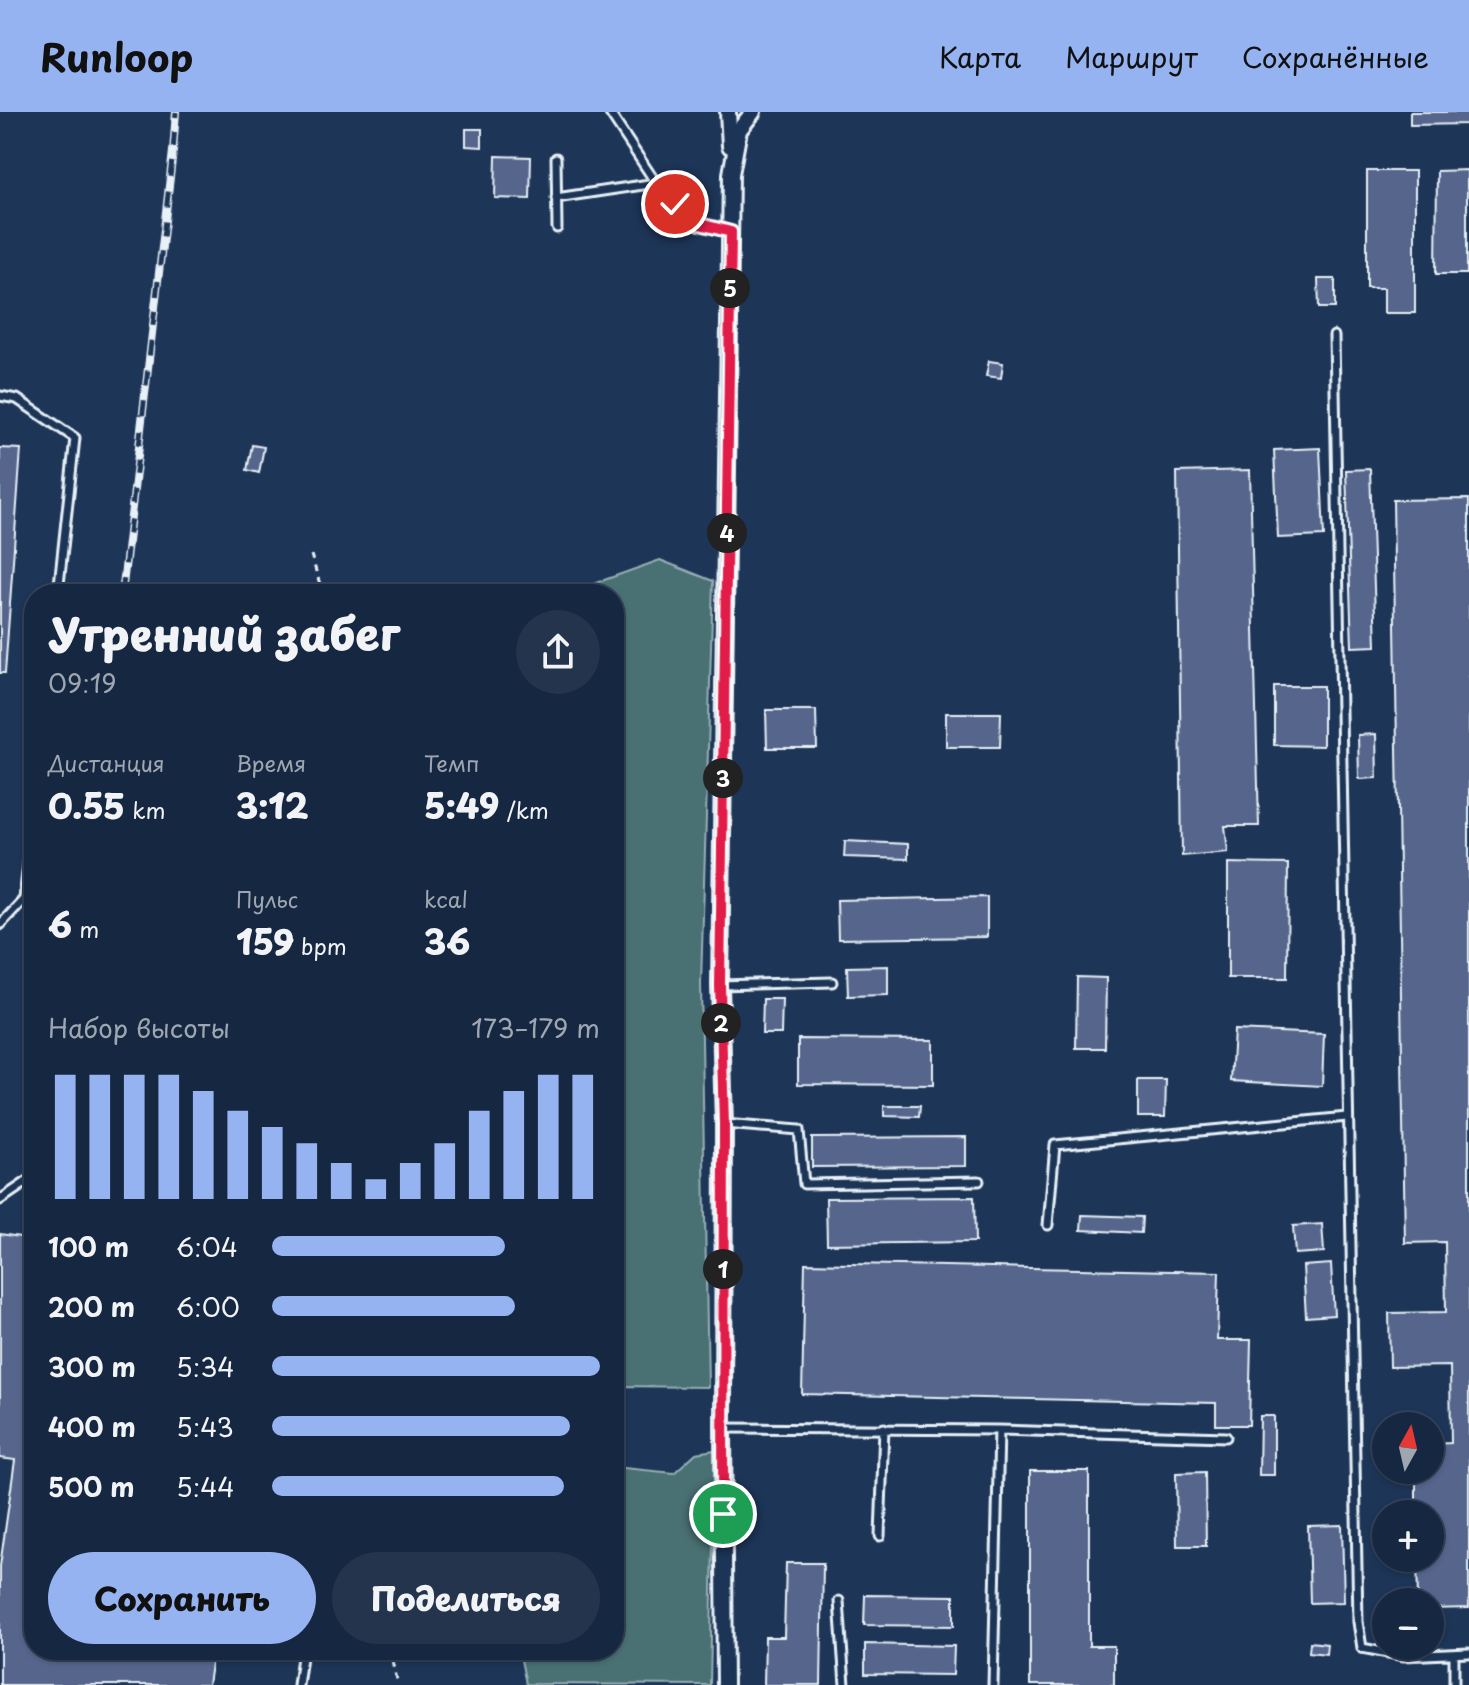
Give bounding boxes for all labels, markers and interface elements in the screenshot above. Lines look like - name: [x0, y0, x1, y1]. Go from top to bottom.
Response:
- text: Runloop: [40, 28, 193, 85]
- text: Карта: [939, 35, 1021, 78]
- text: Маршрут: [1065, 35, 1198, 78]
- text: Сохранённые: [1242, 35, 1429, 78]
- pin: [641, 170, 709, 238]
- icon: check: [653, 182, 697, 226]
- pin: 5: [710, 268, 750, 308]
- text: 5: [723, 271, 737, 304]
- pin: 4: [707, 513, 747, 553]
- text: 4: [720, 516, 734, 549]
- text: Утренний забег: [48, 600, 400, 666]
- button: share: [516, 610, 600, 694]
- text: 09:19: [48, 663, 117, 702]
- text: Дистанция: [48, 746, 165, 779]
- text: Время: [236, 746, 306, 779]
- text: Темп: [424, 746, 480, 779]
- pin: 3: [703, 758, 743, 798]
- text: 3: [716, 761, 730, 794]
- text: 0.55: [48, 779, 125, 831]
- text: 3:12: [236, 779, 309, 831]
- text: 5:49: [424, 779, 500, 831]
- text: km: [125, 793, 165, 826]
- text: /km: [500, 793, 549, 826]
- text: Пульс: [236, 882, 298, 915]
- text: kcal: [424, 882, 468, 915]
- text: 6: [48, 898, 72, 950]
- text: m: [72, 912, 99, 945]
- text: 159: [236, 915, 294, 967]
- text: 36: [424, 915, 470, 967]
- text: bpm: [294, 929, 347, 962]
- pin: 2: [701, 1003, 741, 1043]
- text: 2: [713, 1006, 729, 1039]
- text: Набор высоты: [48, 1008, 230, 1047]
- text: 173–179 m: [471, 1008, 600, 1047]
- text: 100 m: [48, 1227, 129, 1266]
- text: 6:04: [176, 1227, 238, 1266]
- pin: 1: [703, 1249, 743, 1289]
- text: 1: [718, 1252, 728, 1285]
- text: 200 m: [48, 1287, 135, 1326]
- text: 6:00: [176, 1287, 240, 1326]
- text: 300 m: [48, 1347, 136, 1386]
- text: 5:34: [176, 1347, 235, 1386]
- text: 400 m: [48, 1407, 136, 1446]
- text: 5:43: [176, 1407, 234, 1446]
- north arrow: [1372, 1412, 1444, 1484]
- map controls: [1372, 1412, 1444, 1660]
- text: 500 m: [48, 1467, 134, 1506]
- text: 5:44: [176, 1467, 235, 1506]
- pin: [689, 1480, 757, 1548]
- icon: arrive: [701, 1492, 745, 1536]
- button: +: [1372, 1500, 1444, 1572]
- button: Сохранить: [48, 1552, 316, 1644]
- button: Поделиться: [332, 1552, 600, 1644]
- button: −: [1372, 1588, 1444, 1660]

